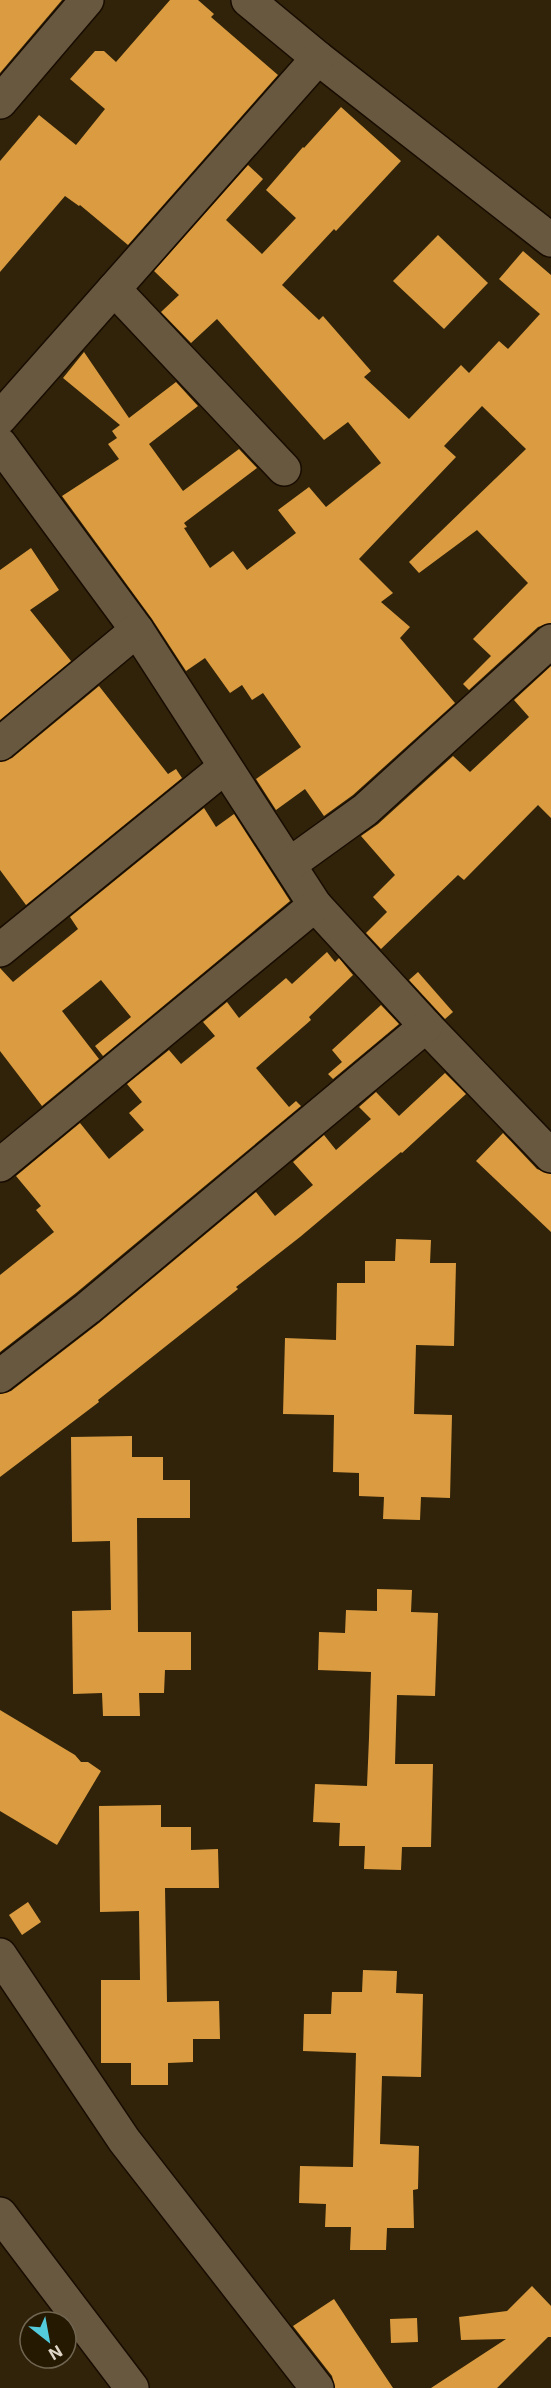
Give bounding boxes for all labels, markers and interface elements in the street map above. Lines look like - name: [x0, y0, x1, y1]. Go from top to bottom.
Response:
- north arrow: [18, 2310, 78, 2370]
- text: N: [45, 2341, 66, 2365]

